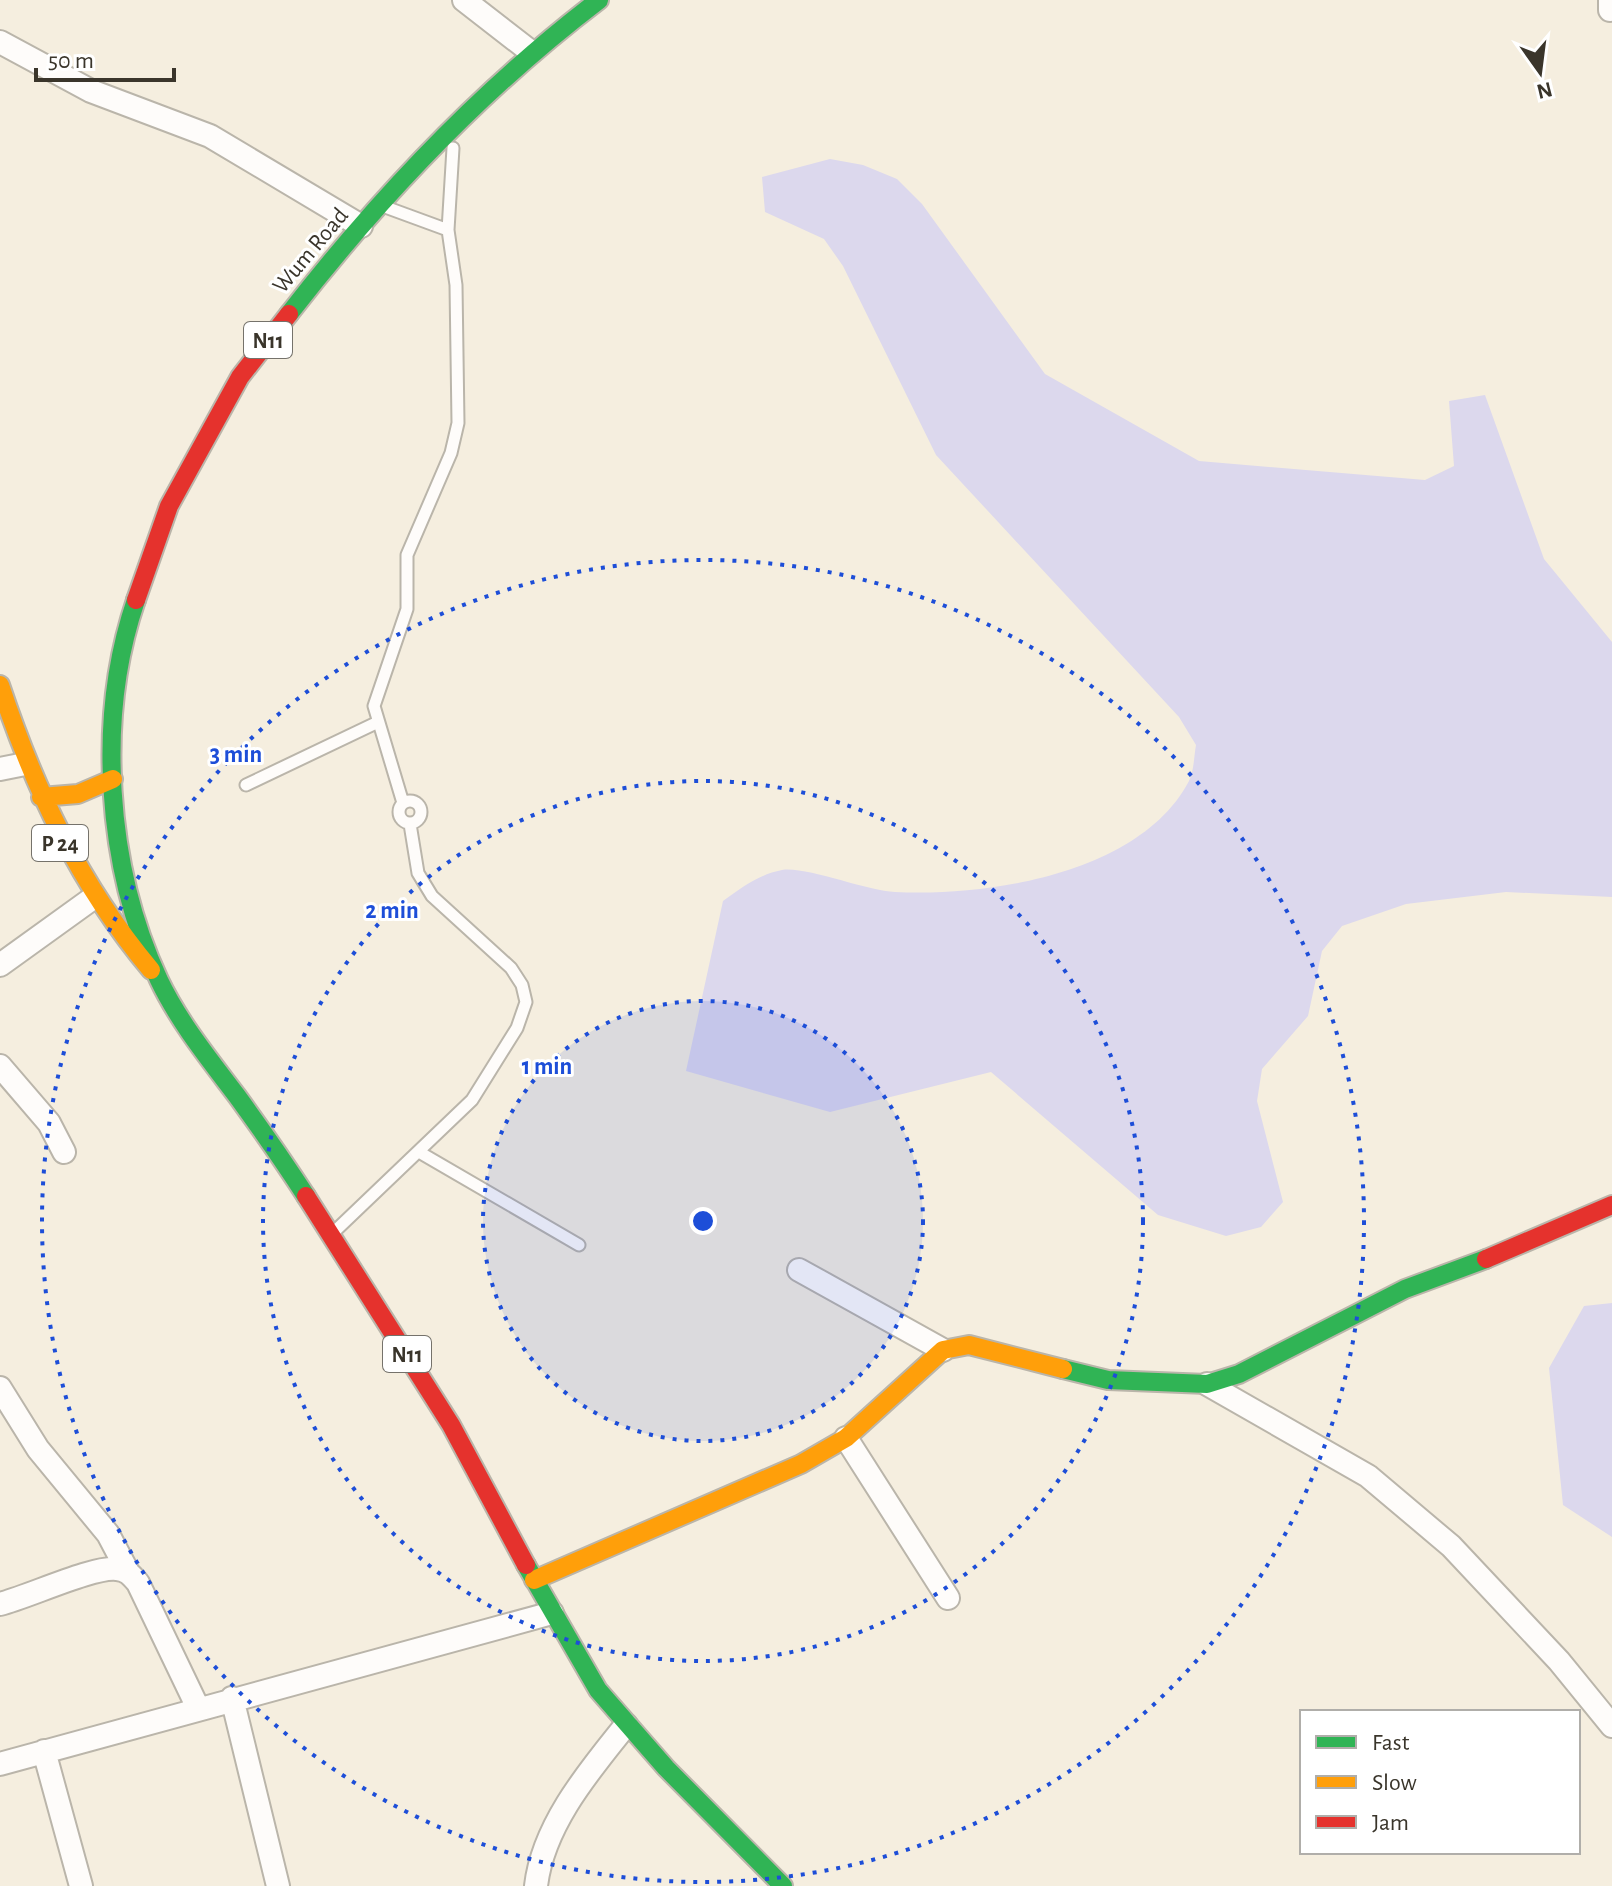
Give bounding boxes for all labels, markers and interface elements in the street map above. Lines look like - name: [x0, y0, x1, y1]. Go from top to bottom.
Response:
- scale bar: [36, 32, 174, 82]
- north arrow: [1500, 32, 1580, 112]
- text: 50 m: [48, 49, 94, 73]
- text: N: [1535, 78, 1555, 103]
- street label: Wum Road: [268, 203, 353, 298]
- road number: N11: [244, 322, 292, 358]
- text: 3 min: [210, 743, 262, 767]
- road number: P 24: [32, 825, 88, 861]
- text: 2 min: [365, 899, 419, 923]
- text: 1 min: [522, 1055, 572, 1079]
- centre of rings: [689, 1207, 717, 1235]
- road number: N11: [383, 1336, 431, 1372]
- legend: [1300, 1710, 1580, 1854]
- text: Fast: [1372, 1731, 1410, 1755]
- text: Slow: [1372, 1771, 1417, 1795]
- text: Jam: [1372, 1811, 1409, 1835]

